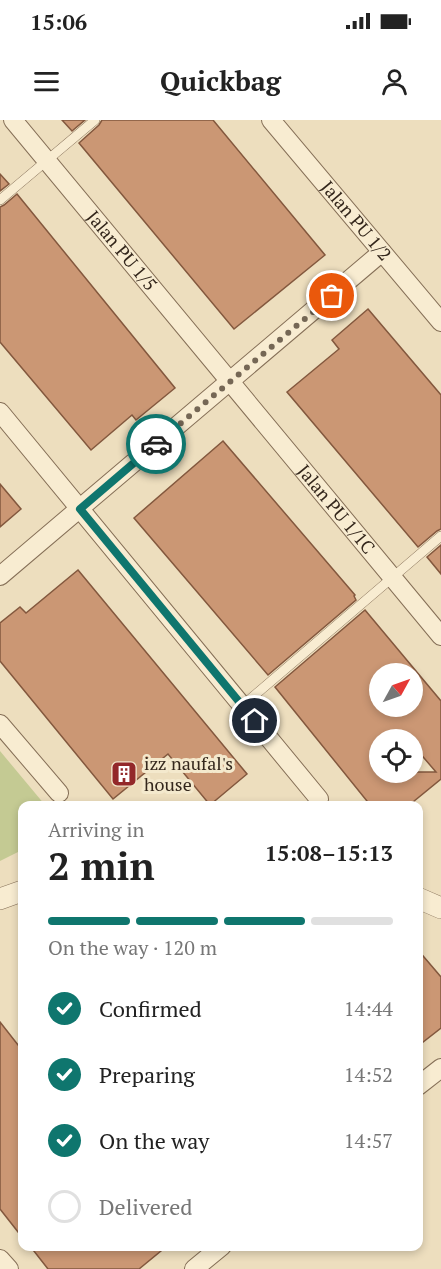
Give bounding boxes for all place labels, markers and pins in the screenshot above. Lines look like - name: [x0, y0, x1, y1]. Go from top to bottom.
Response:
- pin: [306, 270, 357, 321]
- pin: [229, 695, 280, 746]
- place label: izz naufal's house: [144, 751, 233, 796]
- building icon: izz naufal's house: [109, 759, 139, 789]

